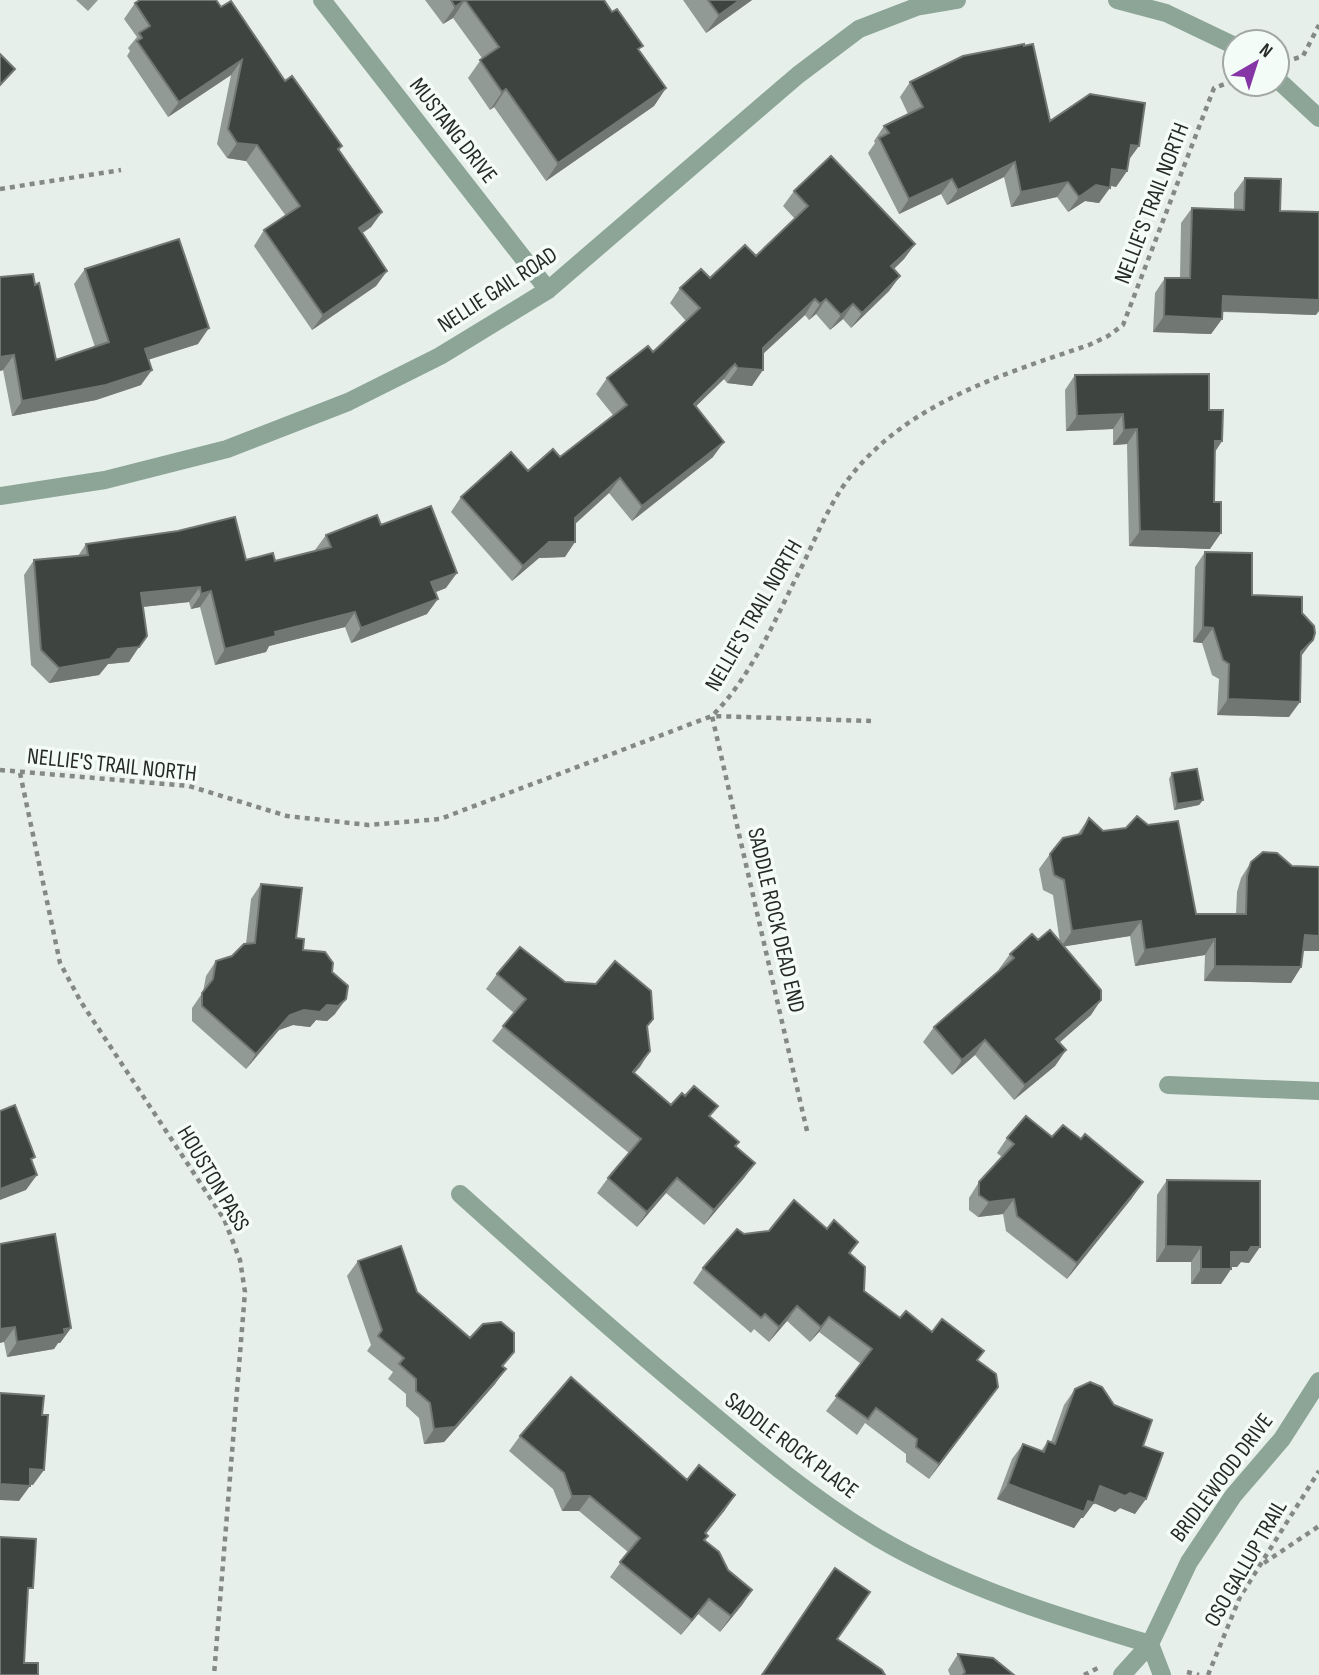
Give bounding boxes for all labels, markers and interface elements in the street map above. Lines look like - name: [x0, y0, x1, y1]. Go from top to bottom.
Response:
- north arrow: [1221, 28, 1291, 98]
- text: N: [1255, 39, 1277, 63]
- street label: MUSTANG DRIVE: [403, 72, 503, 189]
- street label: NELLIE'S TRAIL NORTH: [1108, 119, 1196, 288]
- street label: NELLIE GAIL ROAD: [432, 241, 563, 339]
- street label: NELLIE'S TRAIL NORTH: [699, 535, 809, 696]
- street label: NELLIE'S TRAIL NORTH: [26, 742, 198, 788]
- street label: SADDLE ROCK DEAD END: [741, 825, 811, 1015]
- street label: HOUSTON PASS: [171, 1121, 256, 1236]
- street label: SADDLE ROCK PLACE: [719, 1387, 864, 1505]
- street label: BRIDLEWOOD DRIVE: [1164, 1408, 1279, 1547]
- street label: OSO GALLUP TRAIL: [1198, 1495, 1294, 1632]

